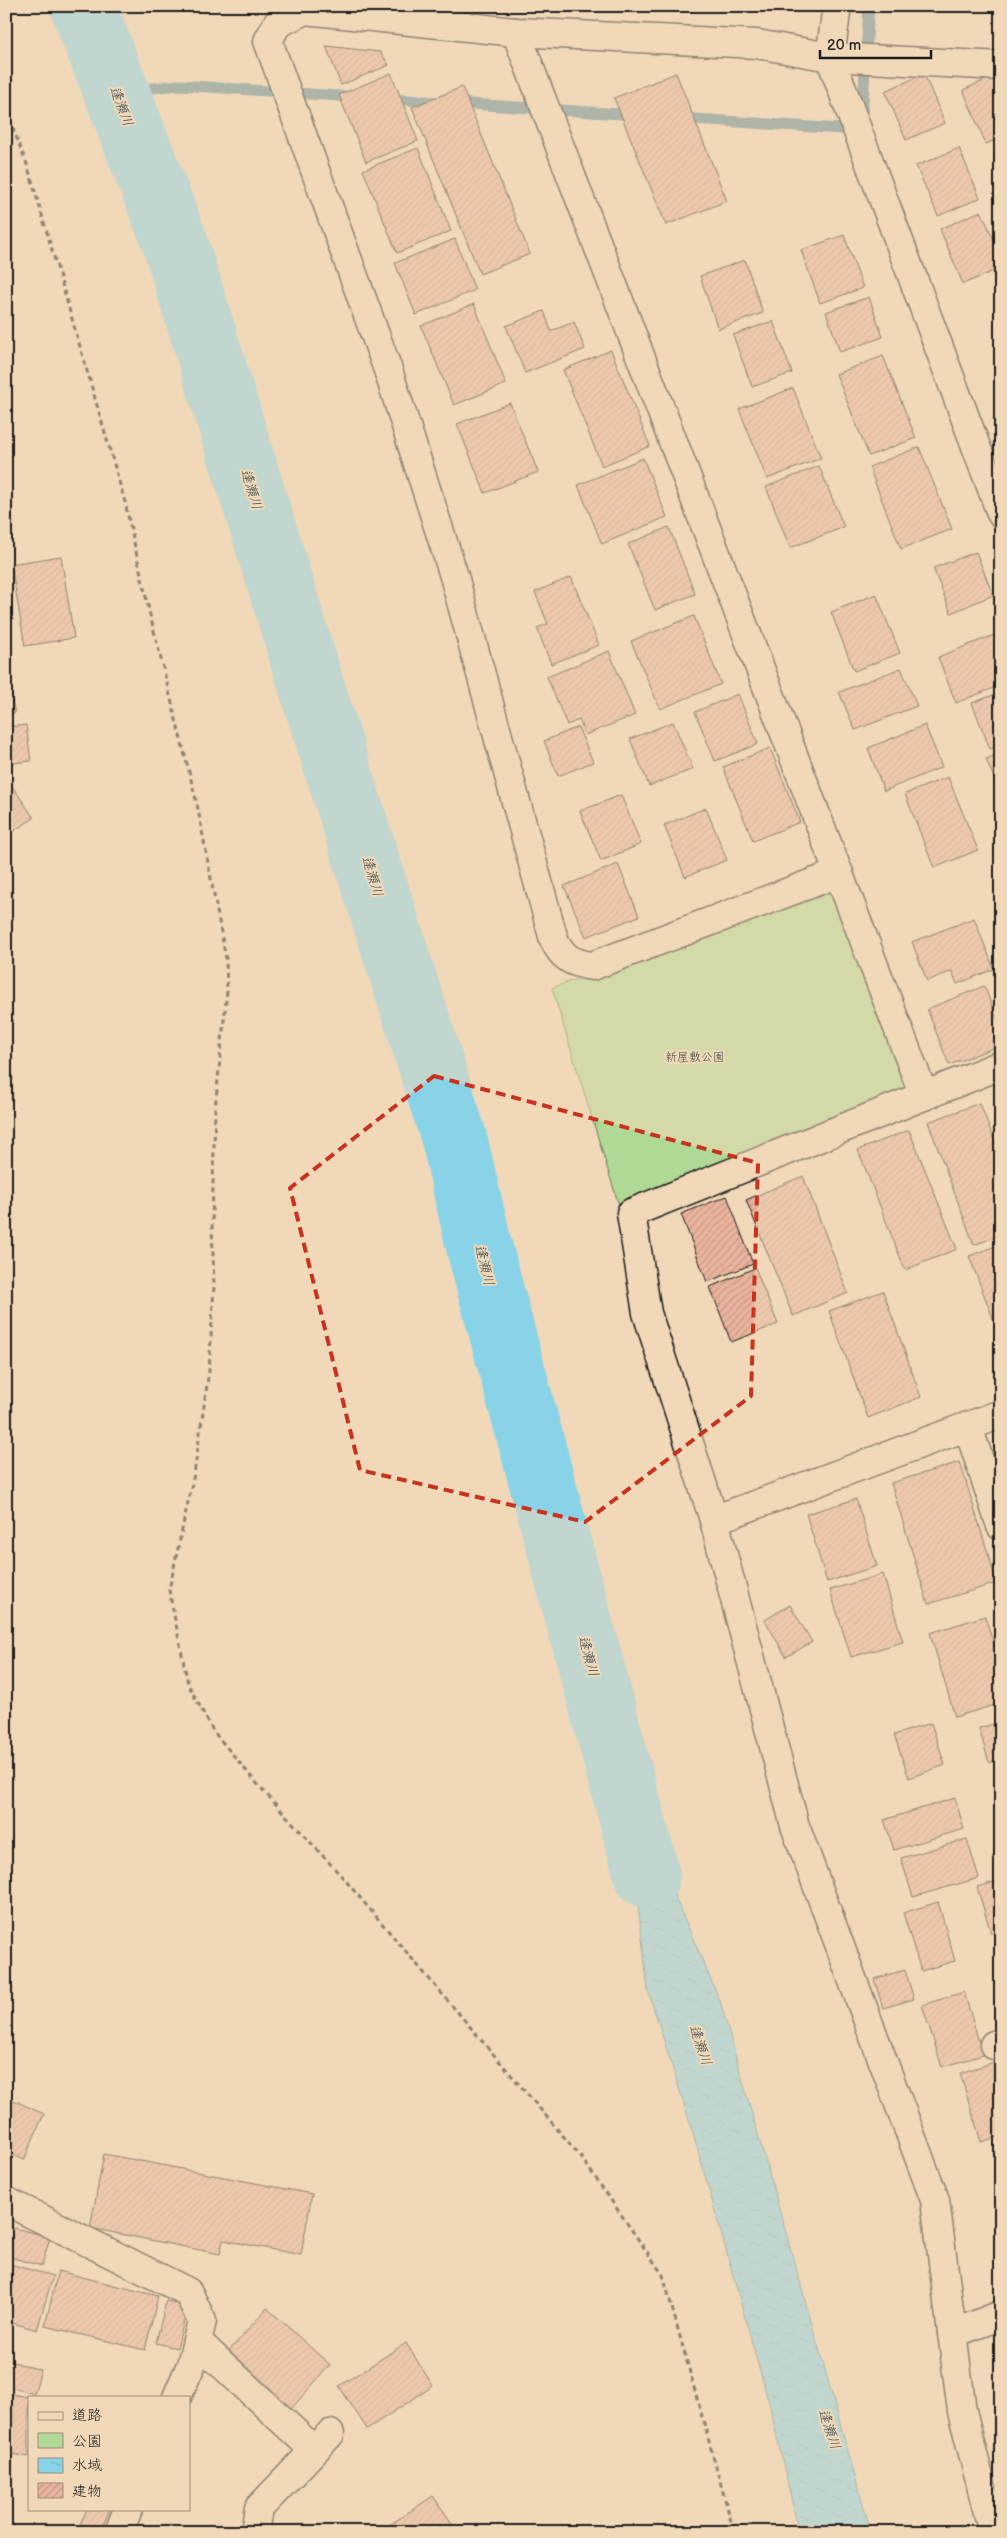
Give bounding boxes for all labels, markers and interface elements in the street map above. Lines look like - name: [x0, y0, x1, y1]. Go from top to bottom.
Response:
- scale bar: [820, 28, 931, 60]
- text: 20 m: [827, 36, 861, 55]
- water label: 逢瀬川: [106, 84, 137, 129]
- water label: 逢瀬川: [237, 467, 266, 512]
- water label: 逢瀬川: [358, 854, 387, 899]
- park label: 新屋敷公園: [665, 1050, 725, 1065]
- water label: 逢瀬川: [471, 1243, 498, 1288]
- water label: 逢瀬川: [575, 1634, 602, 1679]
- water label: 逢瀬川: [686, 2023, 715, 2068]
- legend: [28, 2396, 190, 2510]
- text: 道路: [72, 2406, 102, 2425]
- water label: 逢瀬川: [815, 2407, 844, 2452]
- text: 公園: [72, 2432, 102, 2451]
- text: 水域: [72, 2456, 102, 2475]
- text: 建物: [72, 2482, 102, 2501]

